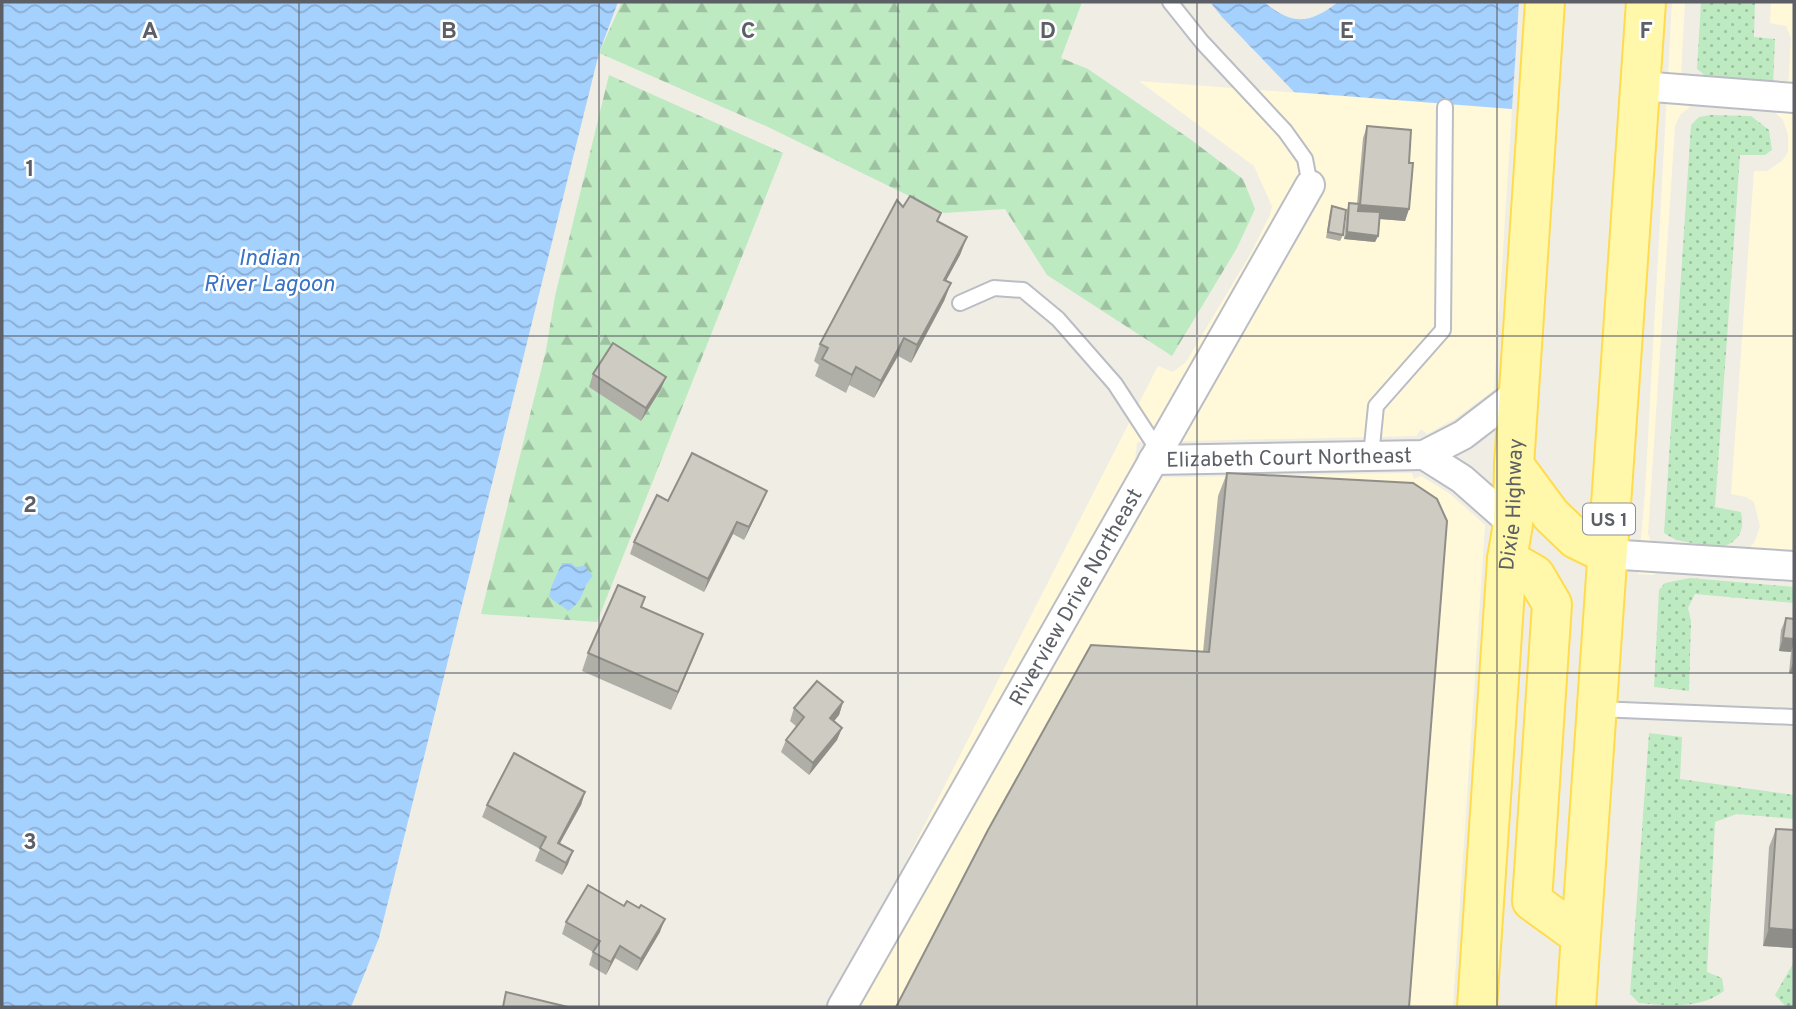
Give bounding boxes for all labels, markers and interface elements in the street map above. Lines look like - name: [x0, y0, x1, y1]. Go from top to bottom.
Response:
- text: A: [142, 18, 158, 47]
- text: B: [441, 18, 457, 47]
- text: C: [741, 18, 755, 47]
- text: D: [1040, 18, 1056, 47]
- text: E: [1340, 18, 1354, 47]
- text: F: [1639, 18, 1653, 47]
- text: 1: [25, 156, 35, 185]
- water label: Indian River Lagoon: [203, 245, 335, 300]
- street label: Dixie Highway: [1494, 437, 1531, 571]
- street label: Elizabeth Court Northeast: [1166, 443, 1412, 475]
- street label: Riverview Drive Northeast: [1004, 484, 1149, 711]
- text: 2: [23, 492, 37, 521]
- road number: US 1: [1583, 504, 1635, 534]
- text: 3: [23, 829, 37, 858]

